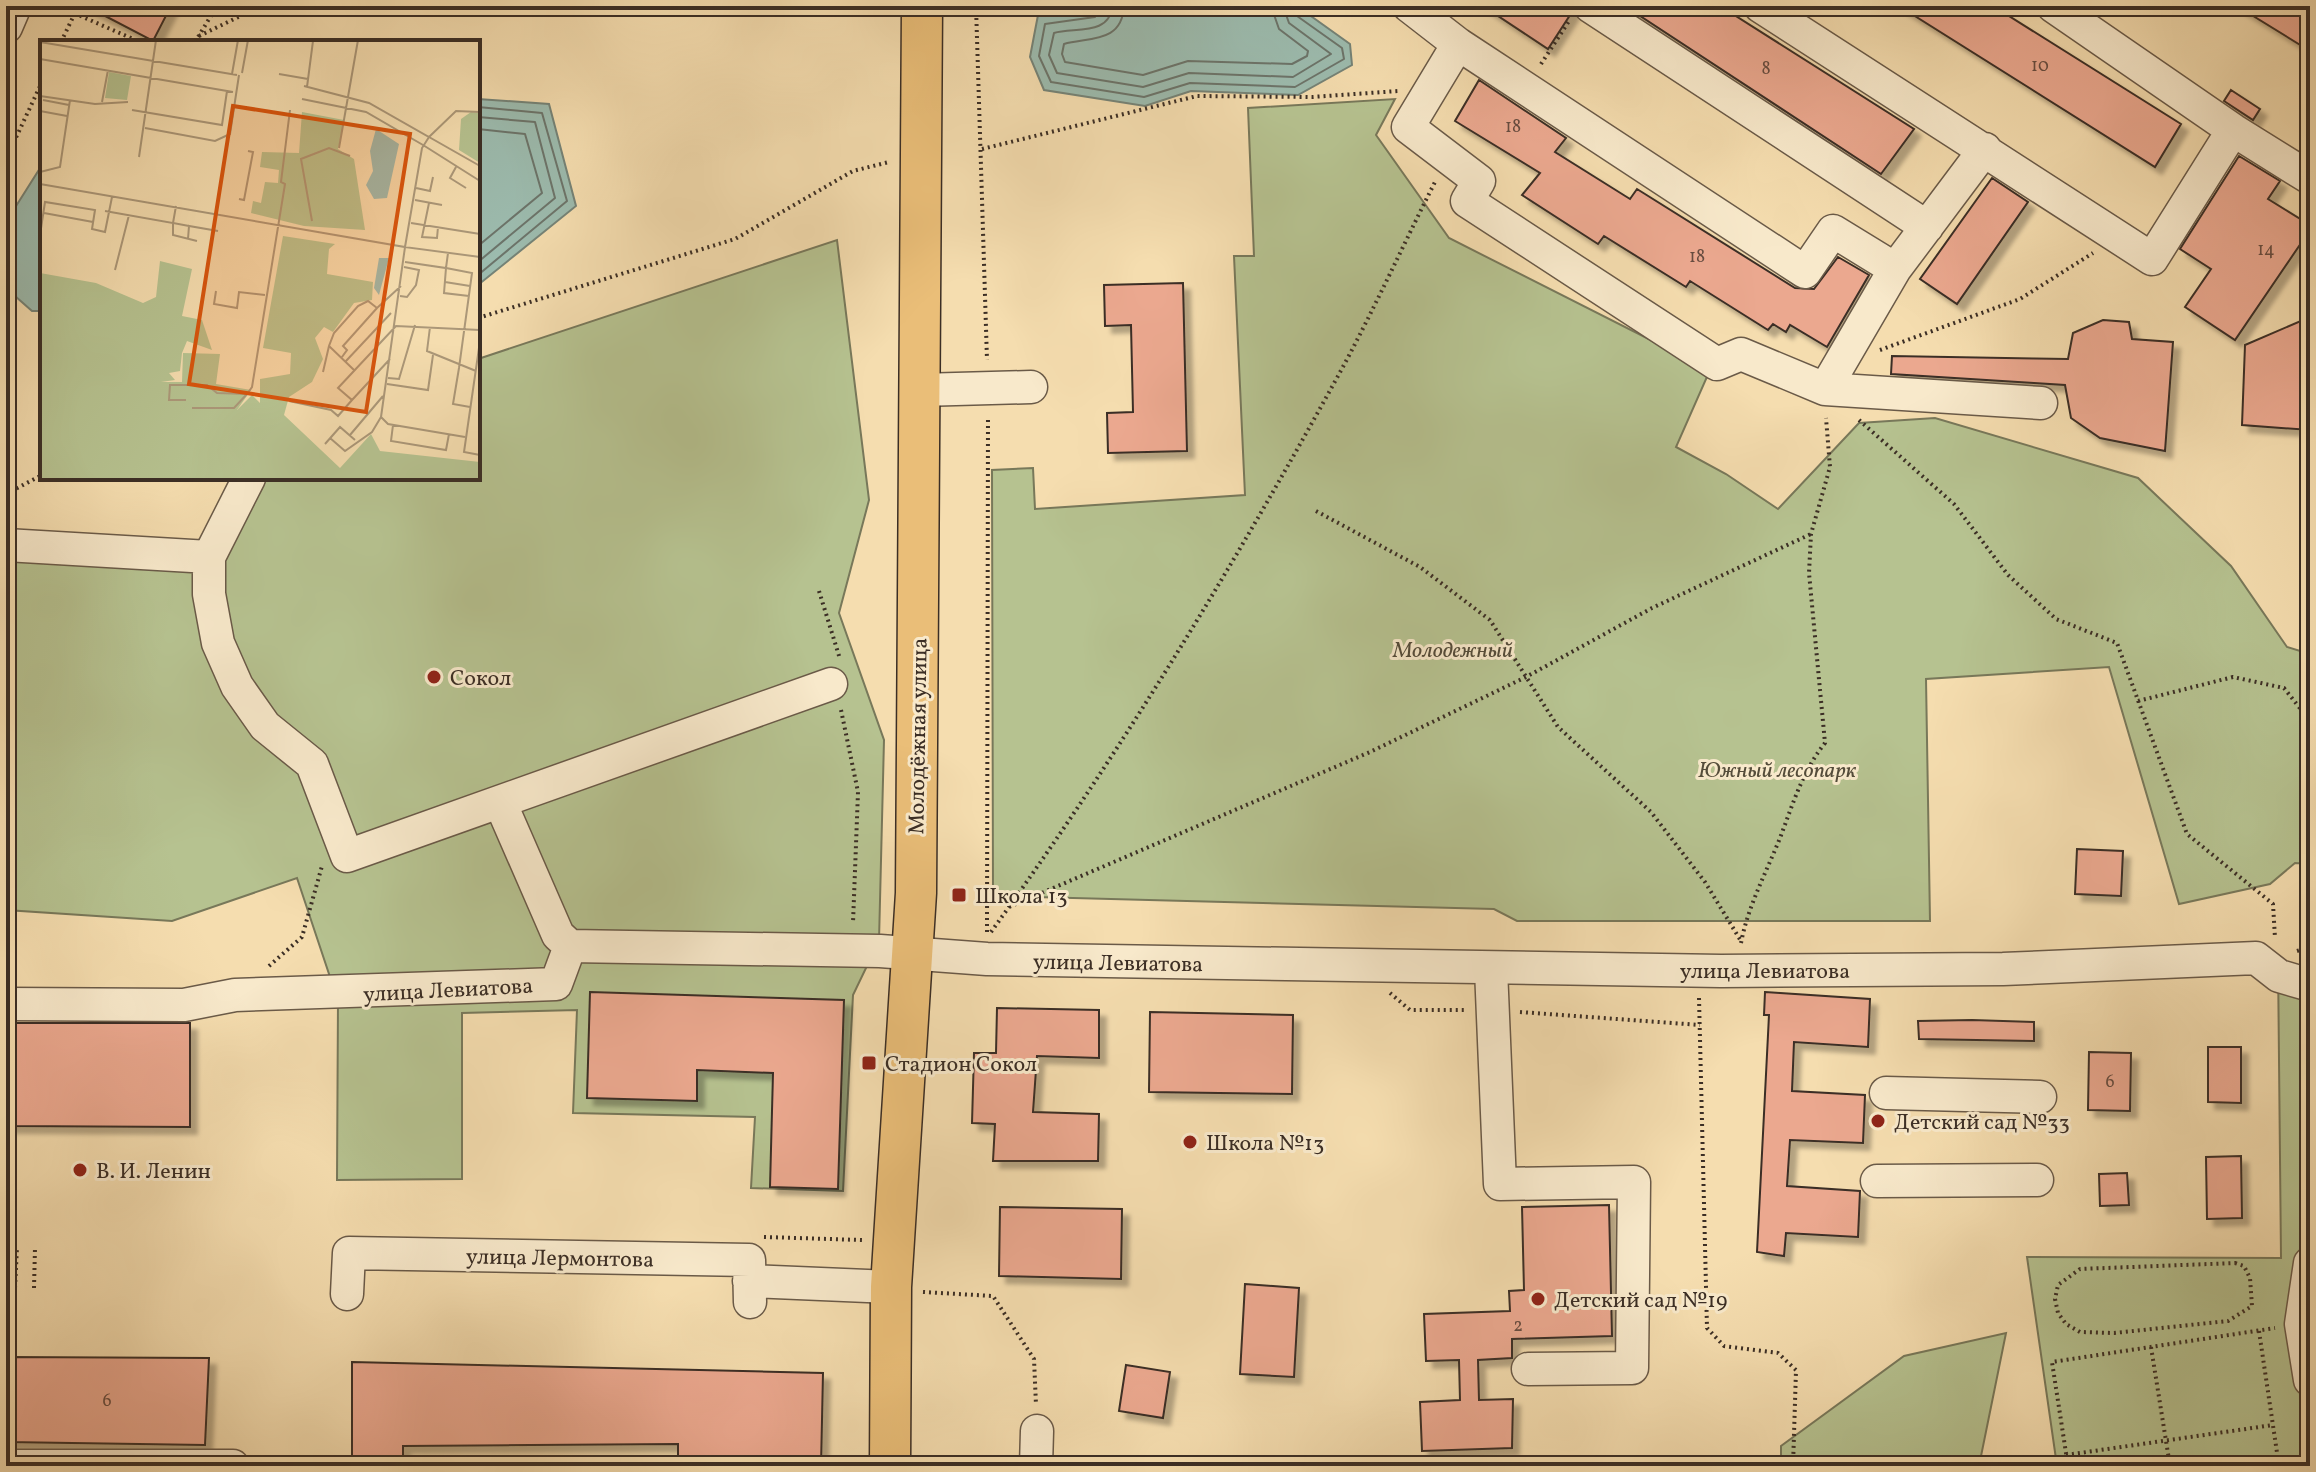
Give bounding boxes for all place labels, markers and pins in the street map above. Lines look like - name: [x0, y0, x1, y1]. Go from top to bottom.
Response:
- place label: Сокол: [450, 664, 511, 695]
- marker: Сокол: [425, 668, 443, 686]
- place label: Школа 13: [975, 882, 1068, 913]
- marker: Школа 13: [950, 886, 968, 904]
- place label: Стадион Сокол: [885, 1050, 1037, 1081]
- marker: Стадион Сокол: [860, 1054, 878, 1072]
- place label: Детский сад №33: [1894, 1108, 2070, 1139]
- marker: Детский сад №33: [1869, 1112, 1887, 1130]
- place label: Школа №13: [1206, 1129, 1324, 1160]
- marker: Школа №13: [1181, 1133, 1199, 1151]
- place label: В. И. Ленин: [96, 1157, 211, 1188]
- marker: В. И. Ленин: [71, 1161, 89, 1179]
- place label: Детский сад №19: [1554, 1286, 1727, 1317]
- marker: Детский сад №19: [1529, 1290, 1547, 1308]

